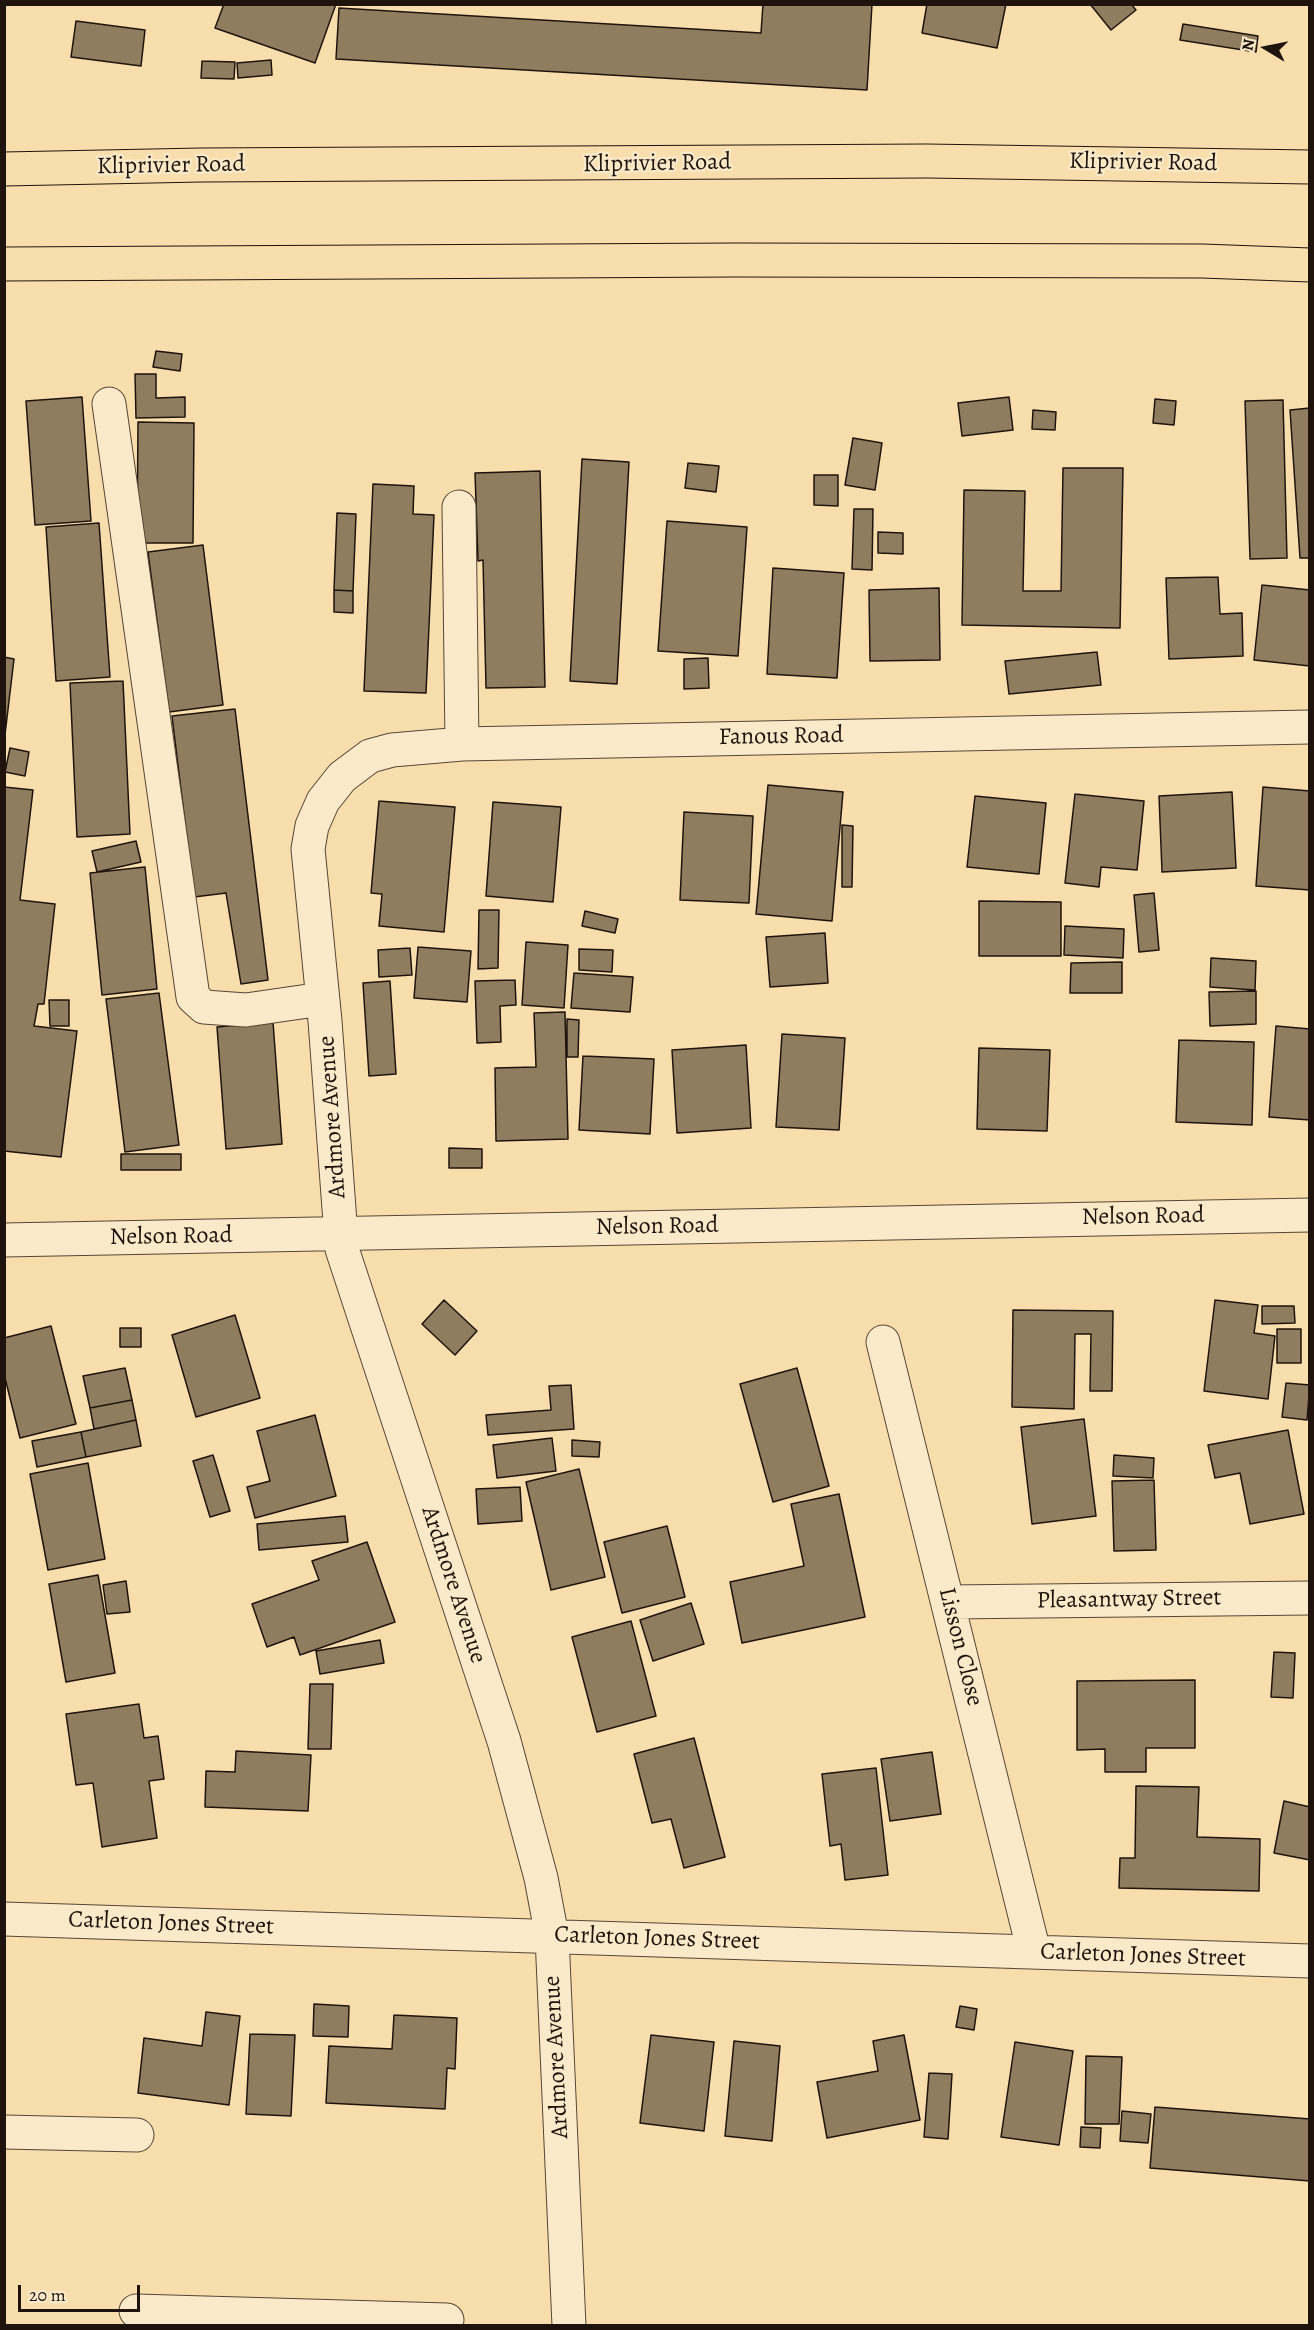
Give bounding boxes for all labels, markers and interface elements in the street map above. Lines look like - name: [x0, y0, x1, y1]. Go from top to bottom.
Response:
- north arrow: [1236, 18, 1296, 78]
- text: N: [1236, 37, 1260, 53]
- street label: Kliprivier Road: [1069, 147, 1217, 179]
- street label: Kliprivier Road: [583, 148, 731, 180]
- street label: Kliprivier Road: [97, 150, 245, 182]
- street label: Fanous Road: [718, 722, 844, 752]
- street label: Ardmore Avenue: [313, 1035, 353, 1199]
- street label: Nelson Road: [1081, 1202, 1205, 1232]
- street label: Nelson Road: [595, 1212, 719, 1242]
- street label: Nelson Road: [109, 1222, 233, 1252]
- street label: Ardmore Avenue: [414, 1503, 492, 1667]
- street label: Pleasantway Street: [1036, 1584, 1222, 1616]
- street label: Lisson Close: [931, 1585, 989, 1709]
- street label: Carleton Jones Street: [68, 1906, 274, 1942]
- street label: Carleton Jones Street: [554, 1921, 760, 1957]
- street label: Carleton Jones Street: [1040, 1938, 1246, 1974]
- street label: Ardmore Avenue: [538, 1975, 576, 2139]
- scale bar: [21, 2273, 142, 2311]
- text: 20 m: [29, 2283, 66, 2307]

